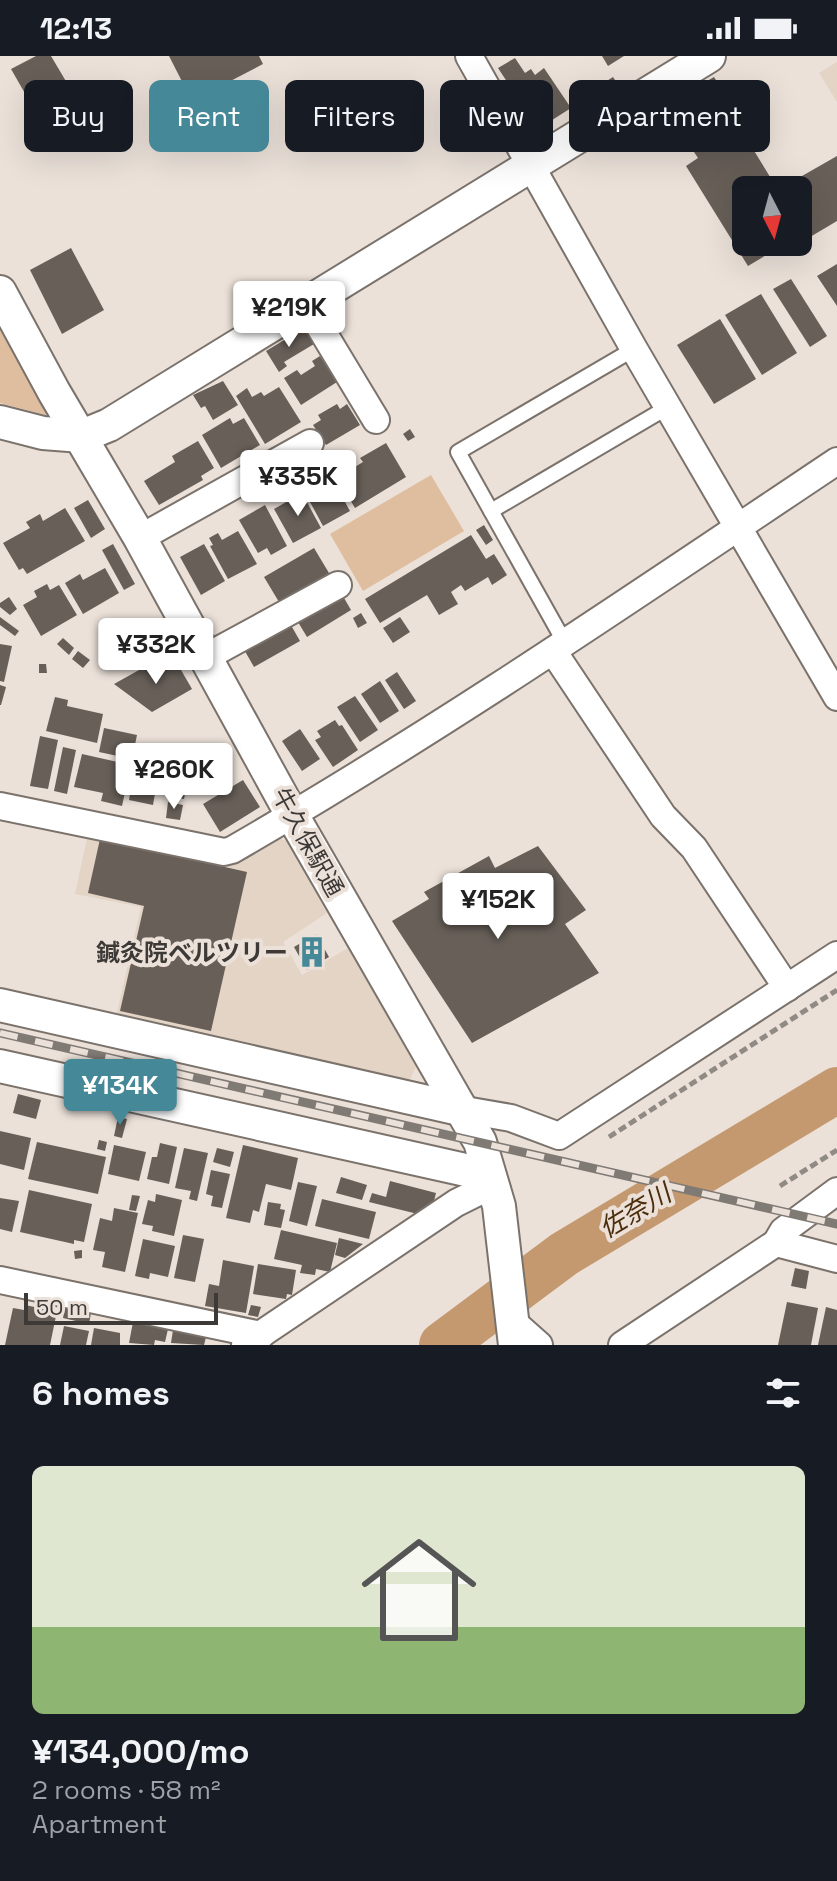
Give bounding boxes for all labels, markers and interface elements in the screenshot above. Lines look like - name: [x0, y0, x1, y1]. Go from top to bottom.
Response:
- text: 12:13: [40, 9, 112, 48]
- chip: Buy: [24, 80, 133, 152]
- chip: Rent: [149, 80, 269, 152]
- chip: Filters: [285, 80, 424, 152]
- chip: New: [440, 80, 553, 152]
- chip: Apartment: [569, 80, 770, 152]
- north arrow: [732, 176, 812, 256]
- map controls: [732, 176, 812, 256]
- pin: ¥219K: [233, 281, 345, 349]
- text: ¥219K: [251, 290, 327, 324]
- pin: ¥335K: [242, 450, 354, 518]
- text: ¥335K: [258, 459, 338, 493]
- pin: ¥332K: [100, 618, 212, 686]
- text: ¥332K: [116, 627, 196, 661]
- pin: ¥260K: [118, 743, 230, 811]
- text: ¥260K: [134, 752, 214, 786]
- street label: 牛久保駅通: [265, 782, 351, 902]
- pin: ¥152K: [442, 873, 554, 941]
- text: ¥152K: [461, 882, 535, 916]
- building icon: 鍼灸院ベルツリー: [295, 935, 329, 969]
- place label: 鍼灸院ベルツリー: [96, 937, 288, 968]
- pin: ¥134K: [64, 1059, 176, 1127]
- text: ¥134K: [82, 1068, 158, 1102]
- water label: 佐奈川: [593, 1175, 680, 1246]
- scale bar: [24, 1289, 218, 1325]
- text: 50 m: [36, 1293, 88, 1321]
- icon: filters: [761, 1371, 805, 1415]
- text: 6 homes: [32, 1372, 170, 1415]
- icon: home: [347, 1518, 491, 1662]
- text: ¥134,000/mo: [32, 1730, 249, 1773]
- text: 2 rooms · 58 m²: [32, 1773, 220, 1807]
- text: Apartment: [32, 1807, 167, 1841]

